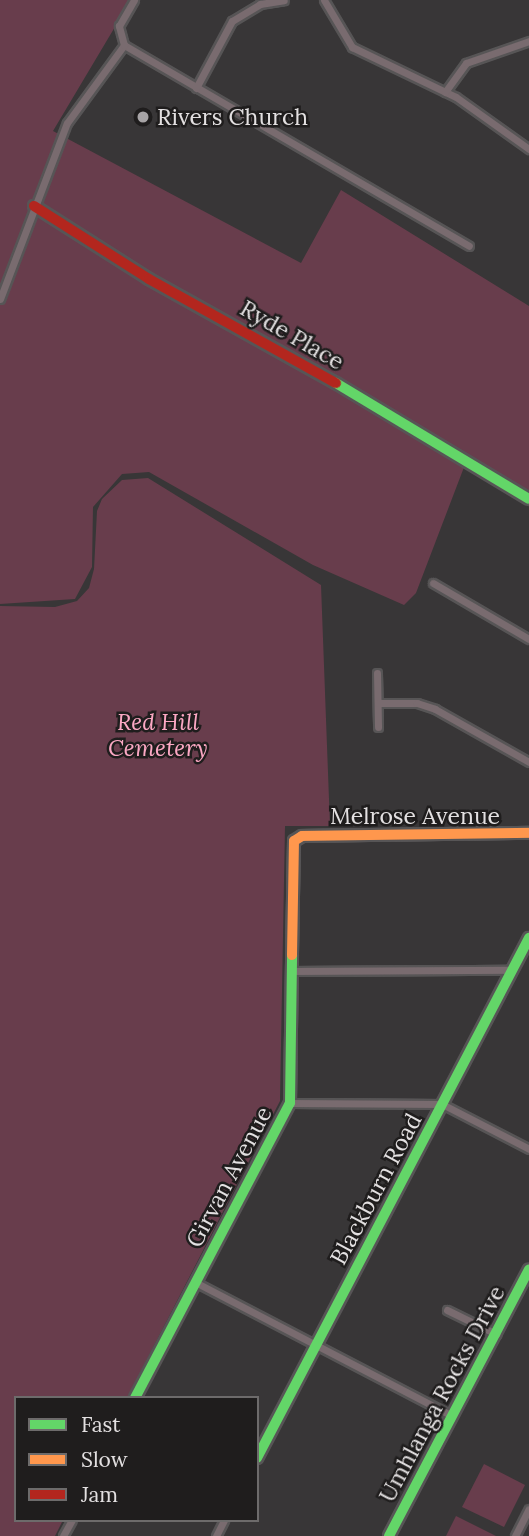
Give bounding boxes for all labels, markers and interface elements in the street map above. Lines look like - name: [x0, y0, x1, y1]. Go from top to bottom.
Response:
- place label: Rivers Church: [157, 103, 308, 131]
- marker: Rivers Church: [135, 109, 151, 125]
- street label: Ryde Place: [235, 294, 349, 376]
- park label: Red Hill Cemetery: [108, 708, 208, 762]
- street label: Melrose Avenue: [330, 802, 500, 830]
- street label: Girvan Avenue: [180, 1102, 278, 1252]
- street label: Blackburn Road: [325, 1109, 427, 1269]
- street label: Umhlanga Rocks Drive: [373, 1281, 511, 1507]
- legend: [14, 1396, 259, 1522]
- text: Fast: [81, 1411, 120, 1438]
- text: Slow: [81, 1446, 128, 1473]
- text: Jam: [81, 1481, 118, 1508]

